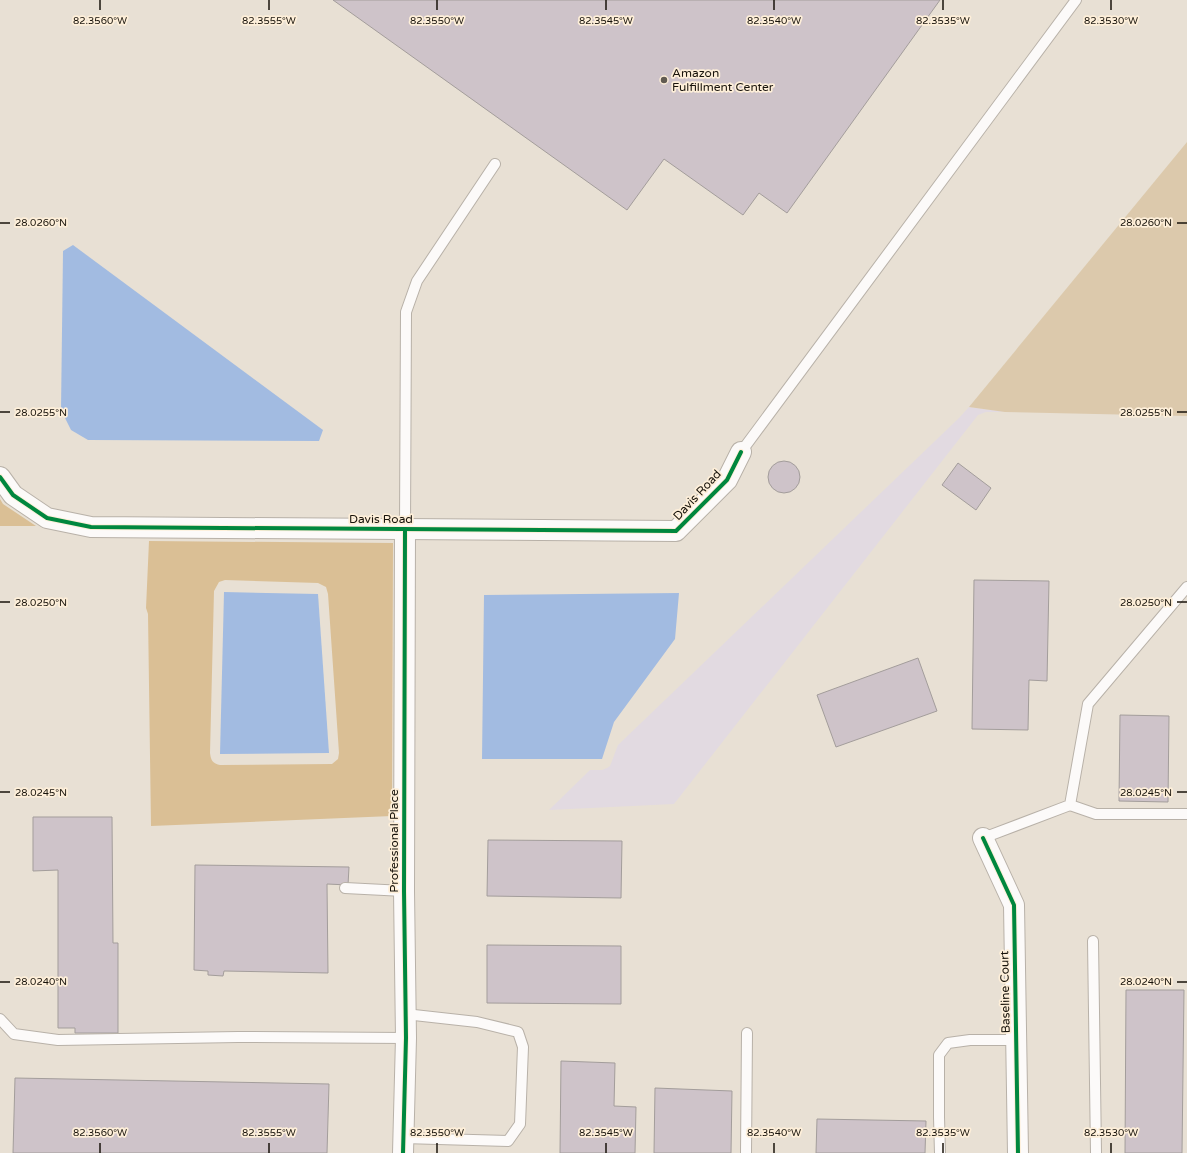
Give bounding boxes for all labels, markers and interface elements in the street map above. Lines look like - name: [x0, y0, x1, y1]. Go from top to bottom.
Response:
- text: 82.3560°W: [73, 15, 127, 27]
- text: 82.3555°W: [242, 15, 296, 27]
- text: 82.3550°W: [410, 15, 464, 27]
- text: 82.3545°W: [579, 15, 633, 27]
- text: 82.3540°W: [747, 15, 801, 27]
- text: 82.3535°W: [916, 15, 970, 27]
- text: 82.3530°W: [1084, 15, 1138, 27]
- place label: Amazon Fulfillment Center: [672, 66, 774, 94]
- marker: Amazon Fulfillment Center: [659, 75, 669, 85]
- text: 28.0260°N: [15, 217, 67, 229]
- text: 28.0260°N: [1120, 217, 1172, 229]
- text: 28.0255°N: [15, 407, 67, 419]
- text: 28.0255°N: [1120, 407, 1172, 419]
- street label: Davis Road: [670, 467, 724, 523]
- street label: Davis Road: [349, 512, 413, 526]
- text: 28.0250°N: [15, 597, 67, 609]
- text: 28.0250°N: [1120, 597, 1172, 609]
- text: 28.0245°N: [15, 787, 67, 799]
- text: 28.0245°N: [1120, 787, 1172, 799]
- street label: Professional Place: [387, 789, 401, 893]
- street label: Baseline Court: [997, 950, 1013, 1033]
- text: 28.0240°N: [15, 976, 67, 988]
- text: 28.0240°N: [1120, 976, 1172, 988]
- text: 82.3560°W: [73, 1127, 127, 1139]
- text: 82.3555°W: [242, 1127, 296, 1139]
- text: 82.3550°W: [410, 1127, 464, 1139]
- text: 82.3545°W: [579, 1127, 633, 1139]
- text: 82.3540°W: [747, 1127, 801, 1139]
- text: 82.3535°W: [916, 1127, 970, 1139]
- text: 82.3530°W: [1084, 1127, 1138, 1139]

